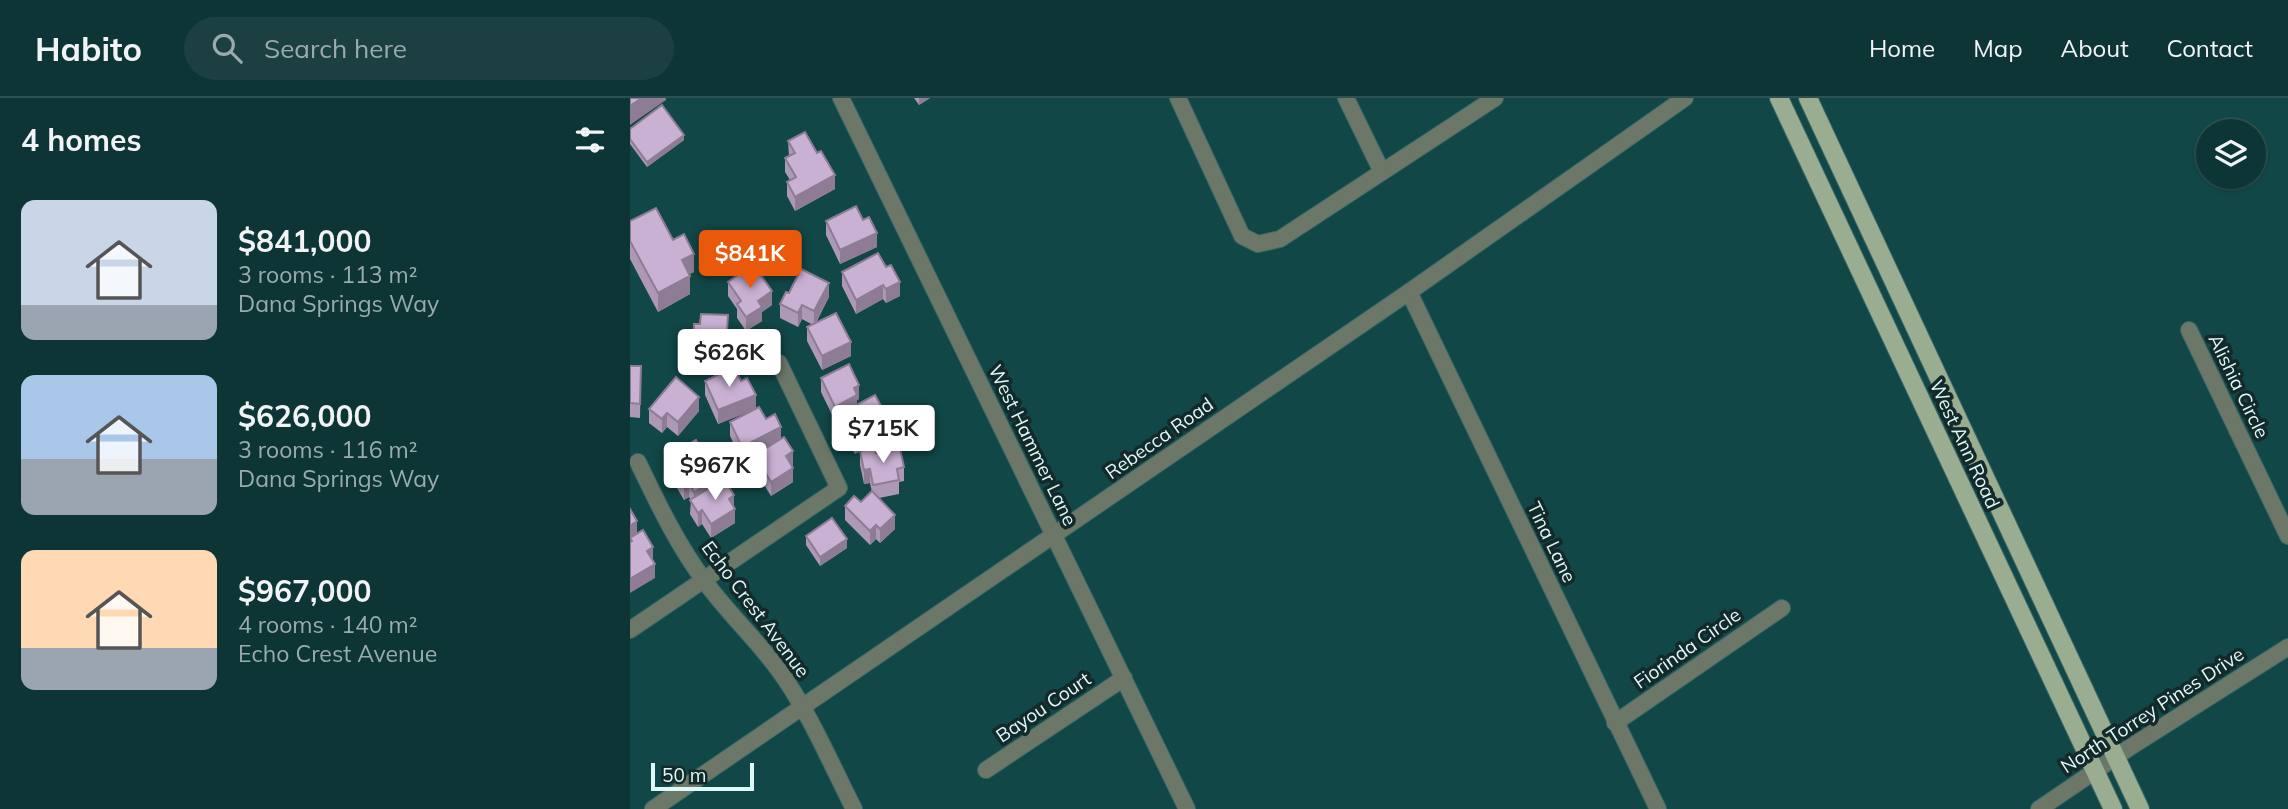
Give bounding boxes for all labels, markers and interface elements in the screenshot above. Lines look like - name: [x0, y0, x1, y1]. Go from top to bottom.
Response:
- search box: [184, 17, 674, 80]
- text: Habito: [35, 28, 142, 69]
- icon: search: [208, 29, 246, 67]
- text: Search here: [264, 32, 407, 65]
- text: Home: [1869, 33, 1935, 63]
- text: Map: [1973, 33, 2023, 63]
- text: About: [2061, 33, 2129, 63]
- text: Contact: [2167, 33, 2253, 63]
- map controls: [2196, 119, 2266, 189]
- button: layers: [2196, 119, 2266, 189]
- text: 4 homes: [21, 121, 142, 159]
- icon: filters: [571, 121, 609, 159]
- text: $841,000: [238, 222, 371, 260]
- icon: home: [77, 228, 161, 312]
- pin: $841K: [701, 230, 799, 290]
- text: $841K: [715, 238, 785, 267]
- text: 3 rooms · 113 m²: [238, 260, 418, 289]
- text: Dana Springs Way: [238, 289, 439, 318]
- pin: $626K: [680, 330, 778, 389]
- street label: Alishia Circle: [2203, 330, 2275, 442]
- text: $626K: [694, 337, 764, 366]
- street label: West Hammer Lane: [984, 361, 1082, 529]
- street label: West Ann Road: [1925, 376, 2005, 512]
- street label: Rebecca Road: [1100, 392, 1218, 484]
- text: $626,000: [238, 397, 371, 435]
- icon: home: [77, 403, 161, 487]
- pin: $715K: [834, 406, 932, 465]
- text: $715K: [848, 413, 918, 442]
- text: 3 rooms · 116 m²: [238, 435, 418, 464]
- pin: $967K: [666, 442, 764, 502]
- text: $967K: [680, 450, 750, 479]
- text: Dana Springs Way: [238, 464, 439, 493]
- street label: Tina Lane: [1522, 498, 1582, 586]
- street label: Echo Crest Avenue: [697, 536, 815, 682]
- text: $967,000: [238, 572, 371, 610]
- icon: home: [77, 578, 161, 662]
- street label: Fiorinda Circle: [1629, 602, 1745, 694]
- text: 4 rooms · 140 m²: [238, 610, 418, 639]
- text: Echo Crest Avenue: [238, 639, 437, 668]
- street label: North Torrey Pines Drive: [2056, 642, 2248, 778]
- street label: Bayou Court: [991, 666, 1095, 747]
- scale bar: [651, 760, 754, 792]
- text: 50 m: [662, 763, 706, 787]

